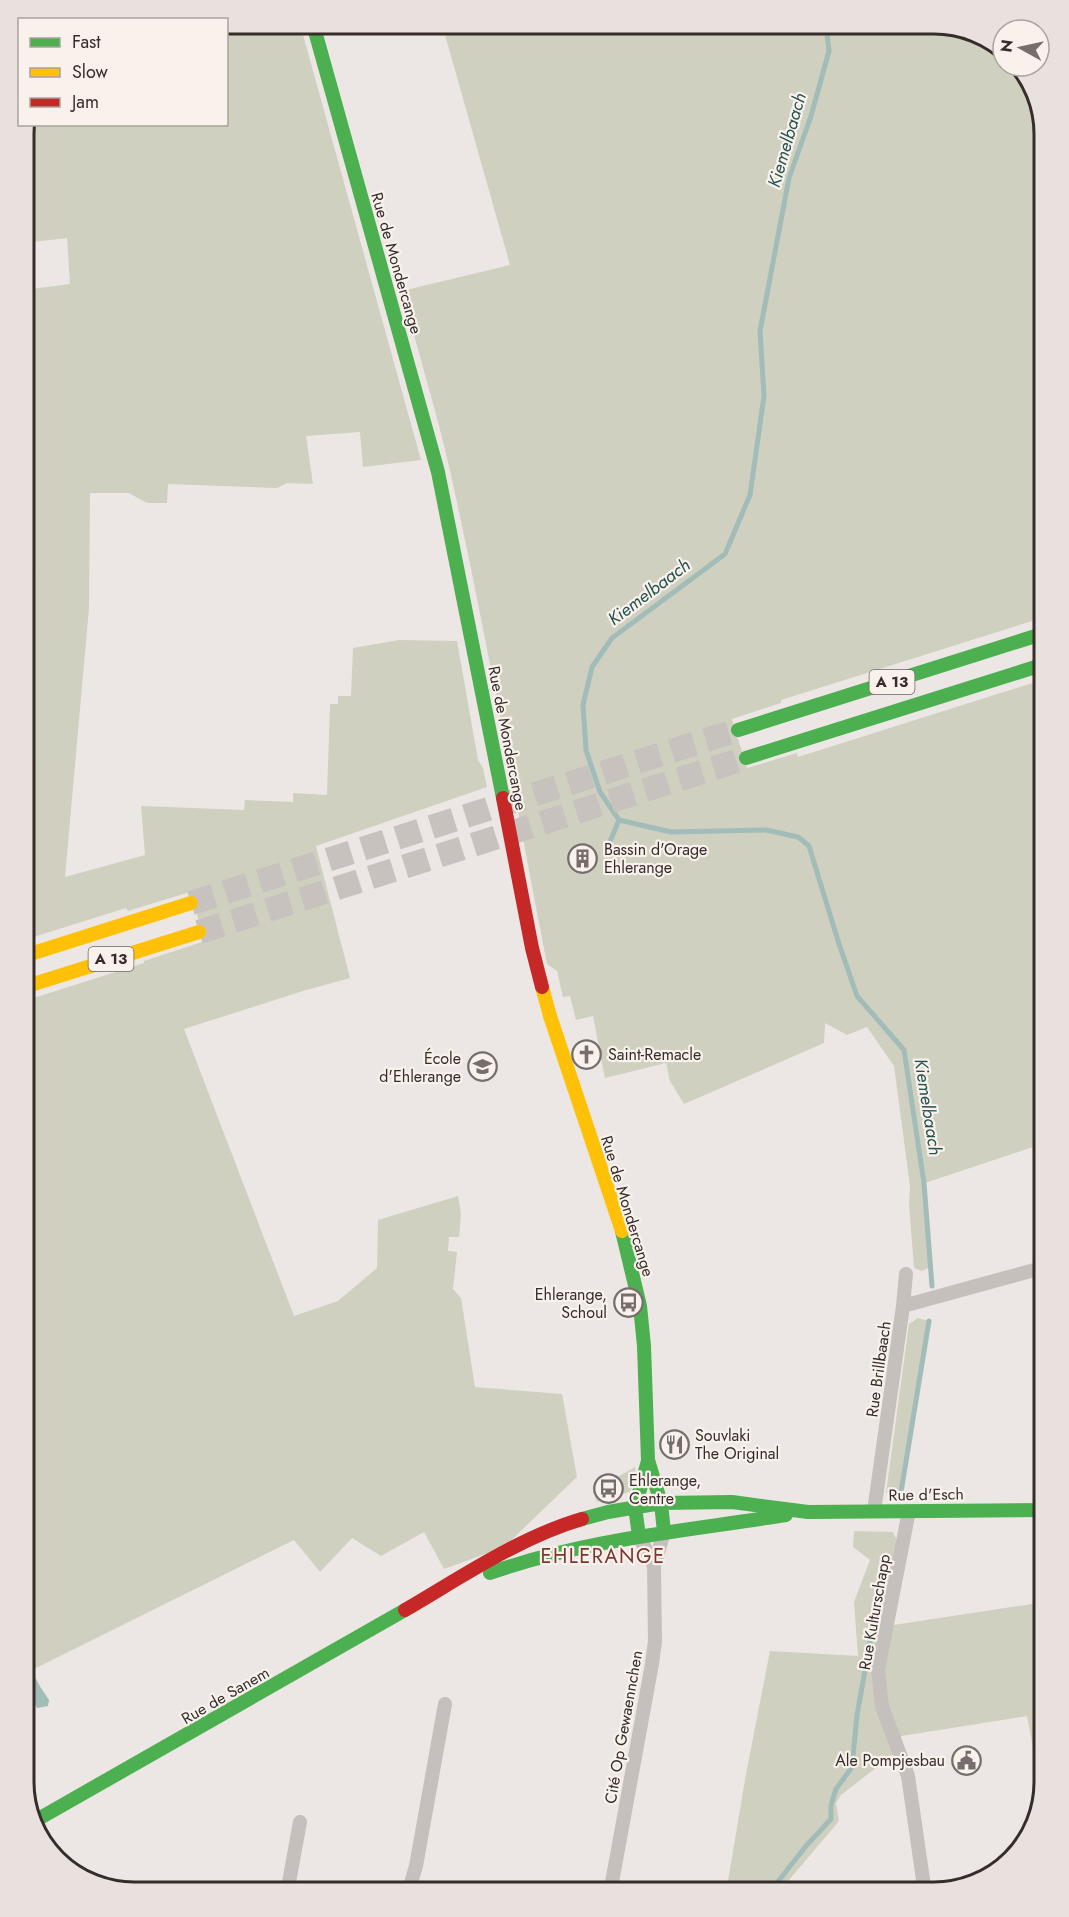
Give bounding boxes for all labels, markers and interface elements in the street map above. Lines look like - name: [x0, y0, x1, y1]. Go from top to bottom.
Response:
- legend: [18, 18, 228, 126]
- north arrow: [991, 18, 1051, 78]
- text: Fast: [72, 29, 101, 55]
- text: N: [994, 38, 1019, 54]
- text: Slow: [72, 59, 109, 85]
- text: Jam: [70, 89, 99, 115]
- water label: Kiemelbaach: [761, 90, 813, 190]
- street label: Rue de Mondercange: [365, 190, 428, 337]
- water label: Kiemelbaach: [602, 552, 696, 632]
- street label: Rue de Mondercange: [482, 664, 533, 812]
- road number: A 13: [870, 670, 914, 694]
- place label: Bassin d'Orage Ehlerange: [604, 838, 707, 879]
- building icon: Bassin d'Orage Ehlerange: [567, 842, 599, 874]
- road number: A 13: [88, 947, 134, 971]
- church icon: Saint-Remacle: [571, 1038, 603, 1070]
- place label: Saint-Remacle: [608, 1043, 701, 1066]
- place label: École d'Ehlerange: [379, 1047, 461, 1088]
- school or university icon: École d'Ehlerange: [466, 1051, 498, 1083]
- water label: Kiemelbaach: [908, 1057, 948, 1157]
- street label: Rue de Mondercange: [595, 1133, 660, 1279]
- place label: Ehlerange, Schoul: [535, 1283, 607, 1324]
- bus stop icon: Ehlerange, Schoul: [612, 1287, 644, 1319]
- street label: Rue Brillbaach: [860, 1319, 897, 1419]
- place label: Souvlaki The Original: [695, 1424, 779, 1465]
- restaurant icon: Souvlaki The Original: [658, 1428, 690, 1460]
- place label: Ehlerange, Centre: [629, 1469, 701, 1510]
- bus stop icon: Ehlerange, Centre: [592, 1473, 624, 1505]
- street label: Rue d'Esch: [888, 1482, 964, 1507]
- district label: EHLERANGE: [540, 1542, 666, 1571]
- street label: Rue Kulturschapp: [853, 1552, 896, 1672]
- street label: Cité Op Gewaennchen: [599, 1649, 648, 1806]
- street label: Rue de Sanem: [177, 1661, 274, 1730]
- public building icon: Ale Pompjesbau: [950, 1744, 982, 1776]
- place label: Ale Pompjesbau: [835, 1749, 945, 1772]

